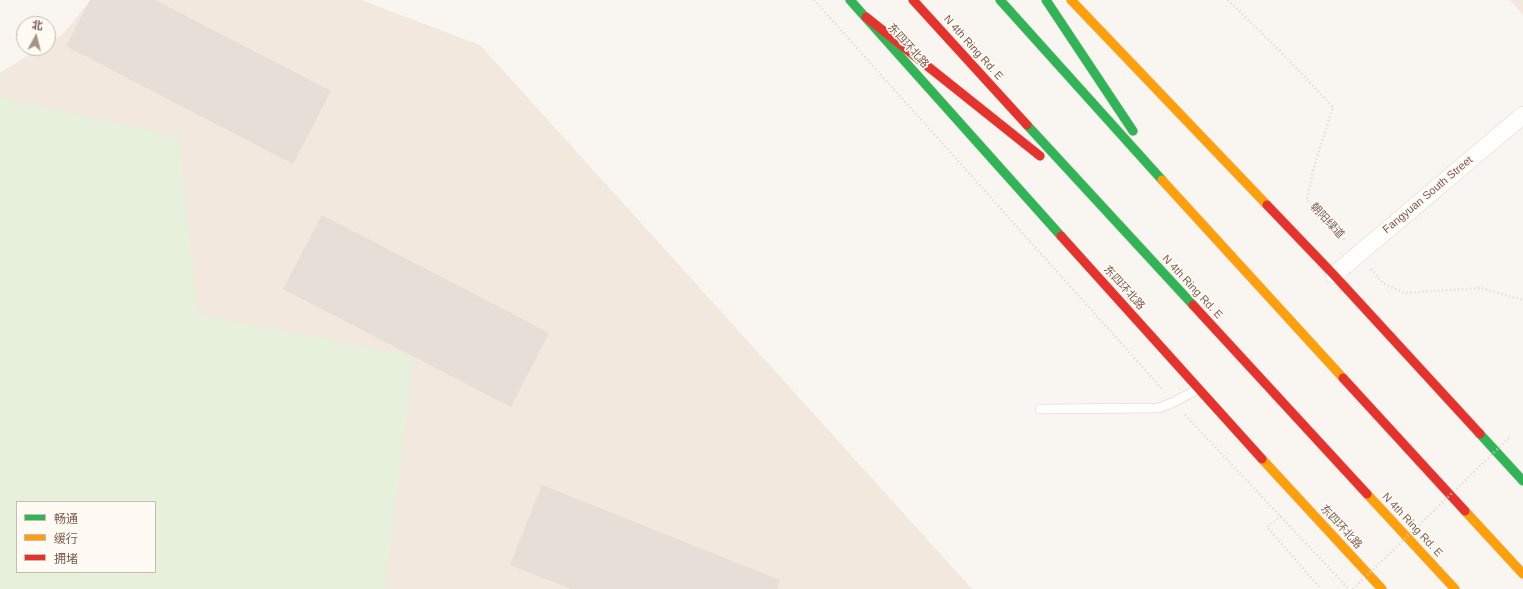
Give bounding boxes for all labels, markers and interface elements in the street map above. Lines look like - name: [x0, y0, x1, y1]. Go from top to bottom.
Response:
- street label: N 4th Ring Rd. E: [940, 13, 1006, 83]
- north arrow: [16, 16, 56, 56]
- text: 北: [31, 18, 44, 32]
- street label: 东四环北路: [885, 21, 931, 71]
- street label: Fangyuan South Street: [1380, 154, 1476, 236]
- street label: 朝阳绿道: [1307, 200, 1347, 242]
- street label: N 4th Ring Rd. E: [1159, 252, 1225, 322]
- street label: 东四环北路: [1101, 263, 1147, 313]
- street label: N 4th Ring Rd. E: [1379, 490, 1445, 560]
- legend: [16, 501, 156, 573]
- street label: 东四环北路: [1317, 502, 1365, 552]
- text: 畅通: [54, 512, 78, 526]
- text: 缓行: [54, 532, 78, 546]
- text: 拥堵: [54, 552, 78, 566]

